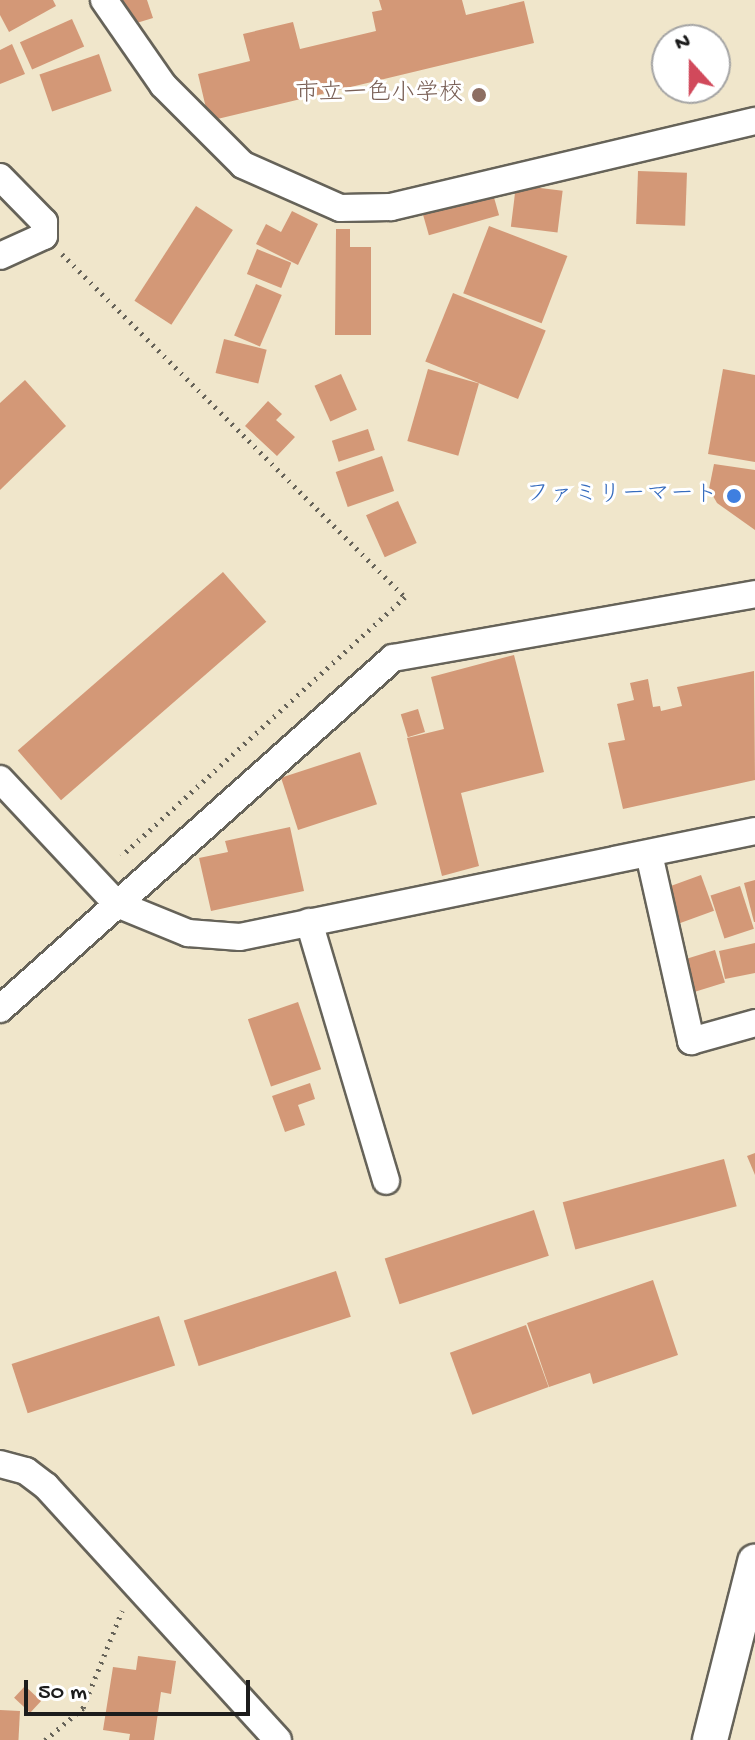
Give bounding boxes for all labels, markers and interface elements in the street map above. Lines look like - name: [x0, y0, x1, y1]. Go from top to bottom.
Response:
- north arrow: [651, 24, 731, 104]
- text: N: [672, 29, 694, 58]
- place label: 市立一色小学校: [295, 81, 463, 109]
- marker: 市立一色小学校: [470, 86, 488, 104]
- place label: ファミリーマート: [526, 482, 718, 510]
- marker: ファミリーマート: [725, 487, 743, 505]
- scale bar: [28, 1664, 254, 1714]
- text: 50 m: [38, 1679, 87, 1708]

